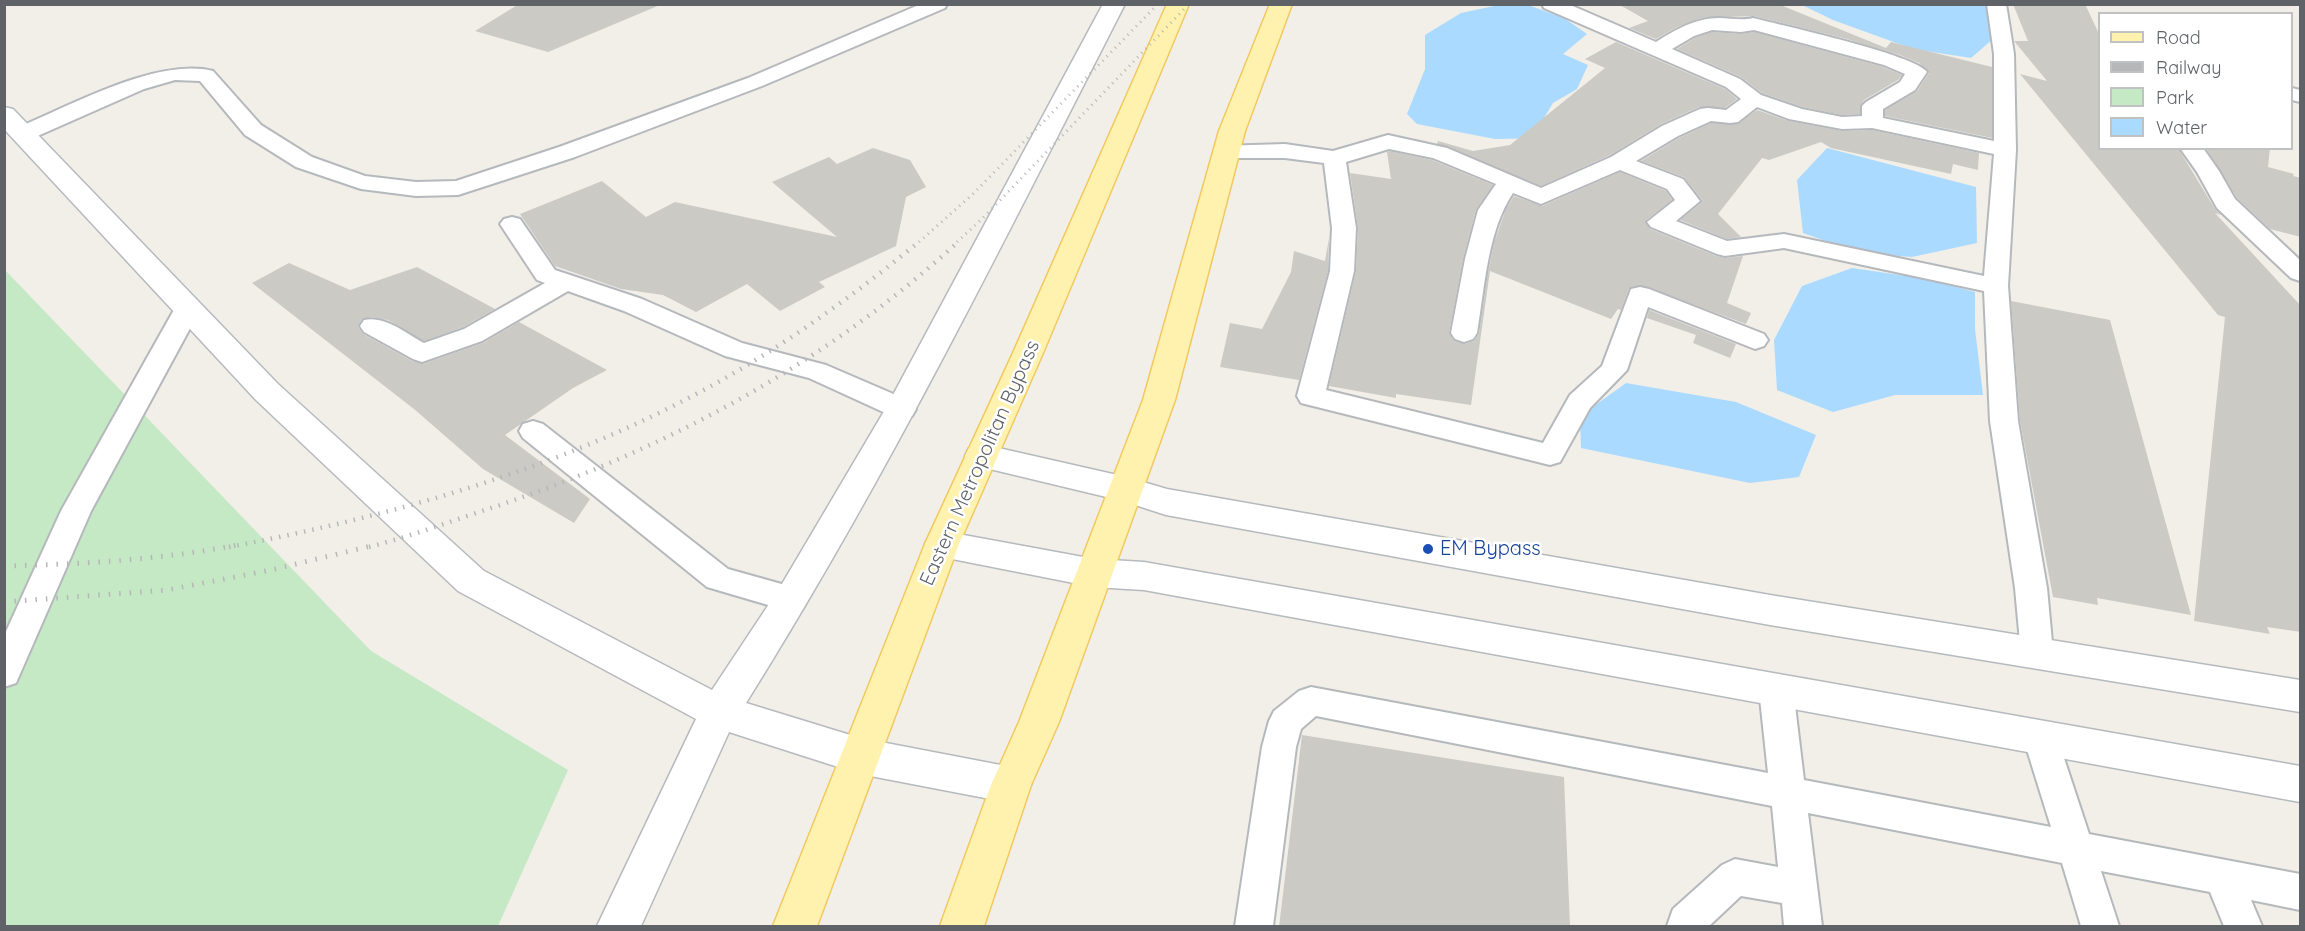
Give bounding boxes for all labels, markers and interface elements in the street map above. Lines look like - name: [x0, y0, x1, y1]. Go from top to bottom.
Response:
- legend: [2098, 12, 2293, 150]
- text: Road: [2156, 26, 2201, 49]
- text: Railway: [2156, 56, 2222, 79]
- text: Park: [2156, 86, 2194, 109]
- text: Water: [2156, 116, 2207, 139]
- street label: Eastern Metropolitan Bypass: [915, 337, 1045, 589]
- place label: EM Bypass: [1440, 537, 1541, 561]
- marker: EM Bypass: [1421, 542, 1435, 556]

